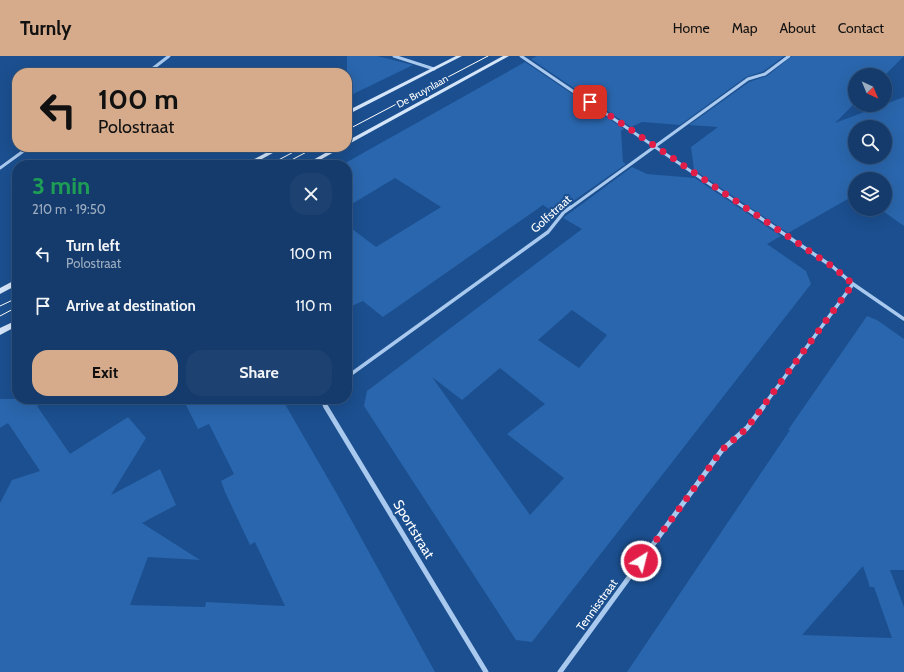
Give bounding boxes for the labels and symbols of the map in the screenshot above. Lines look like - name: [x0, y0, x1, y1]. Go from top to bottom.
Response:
- north arrow: [848, 68, 892, 112]
- street label: De Bruynlaan: [394, 72, 451, 111]
- pin: [573, 85, 607, 119]
- street label: Golfstraat: [527, 191, 574, 236]
- street label: Sportstraat: [389, 496, 439, 562]
- position arrow: [620, 540, 662, 582]
- street label: Tennisstraat: [573, 576, 620, 634]

